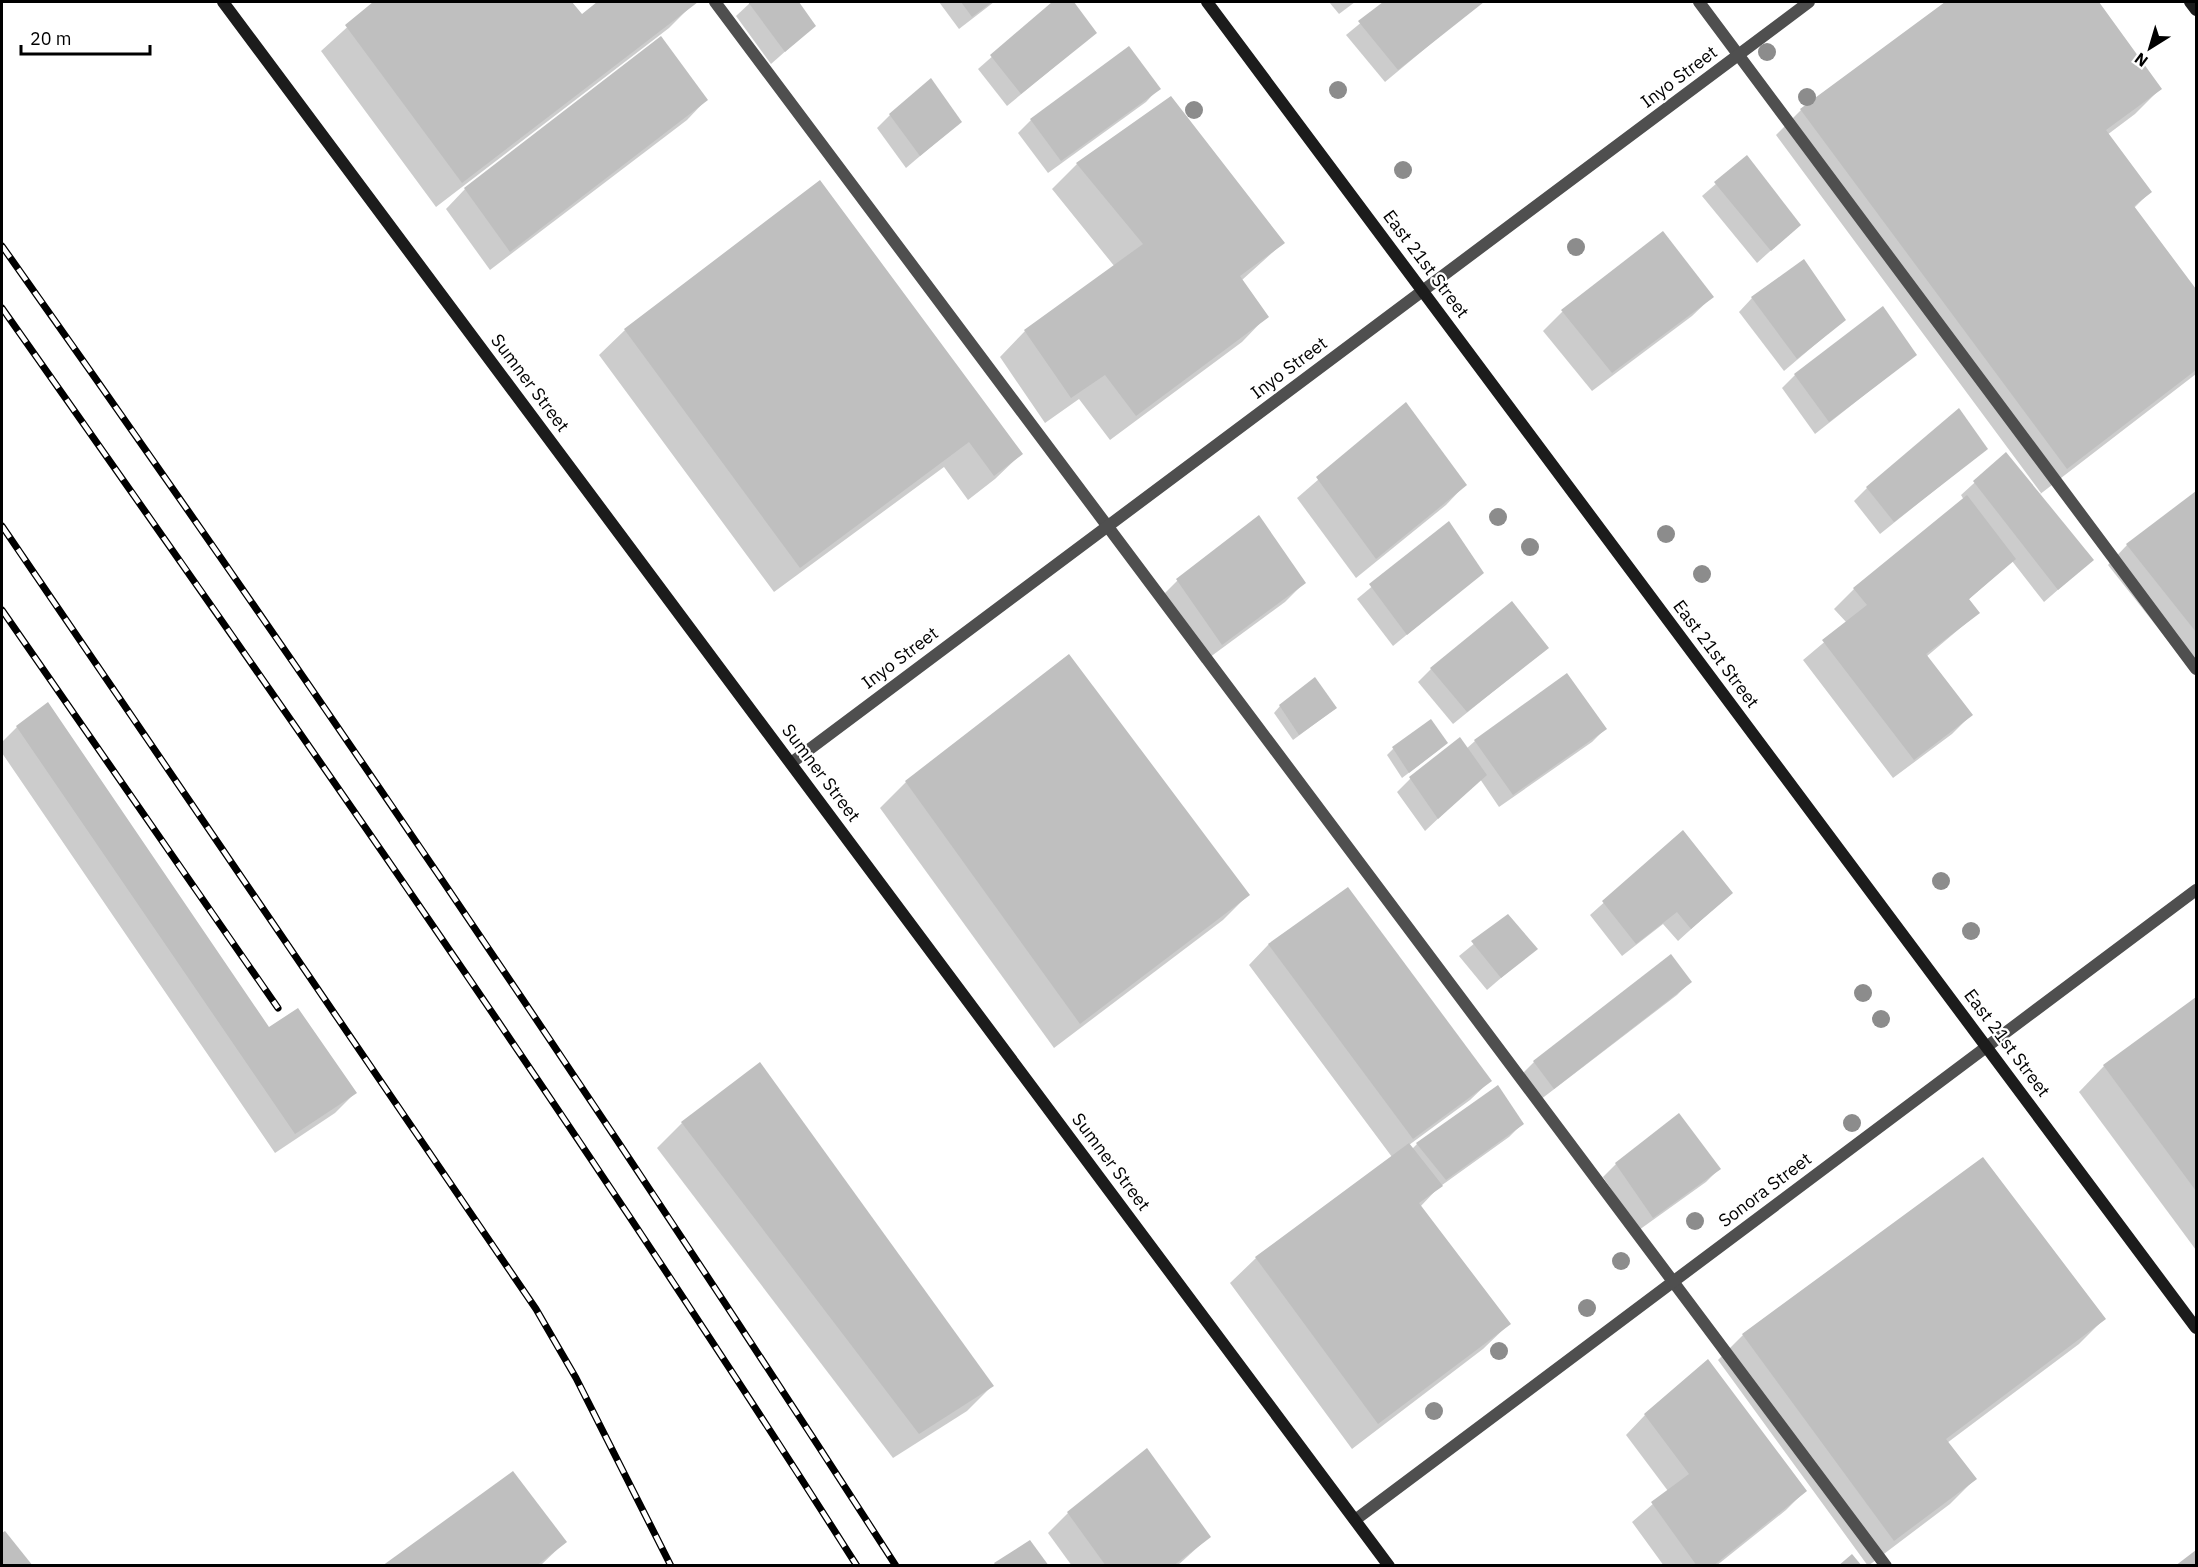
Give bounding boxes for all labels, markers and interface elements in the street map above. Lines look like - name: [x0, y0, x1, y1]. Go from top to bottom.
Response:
- scale bar: [21, 18, 150, 56]
- north arrow: [2120, 18, 2180, 78]
- text: 20 m: [30, 27, 72, 50]
- street label: Inyo Street: [1636, 40, 1722, 113]
- text: N: [2130, 49, 2152, 71]
- street label: East 21st Street: [1378, 205, 1475, 322]
- street label: Sumner Street: [486, 329, 575, 436]
- street label: Inyo Street: [1246, 331, 1332, 404]
- street label: East 21st Street: [1668, 595, 1765, 712]
- street label: Inyo Street: [857, 621, 943, 694]
- street label: Sumner Street: [777, 719, 866, 826]
- street label: East 21st Street: [1959, 984, 2056, 1101]
- street label: Sumner Street: [1067, 1108, 1156, 1215]
- street label: Sonora Street: [1714, 1147, 1816, 1232]

